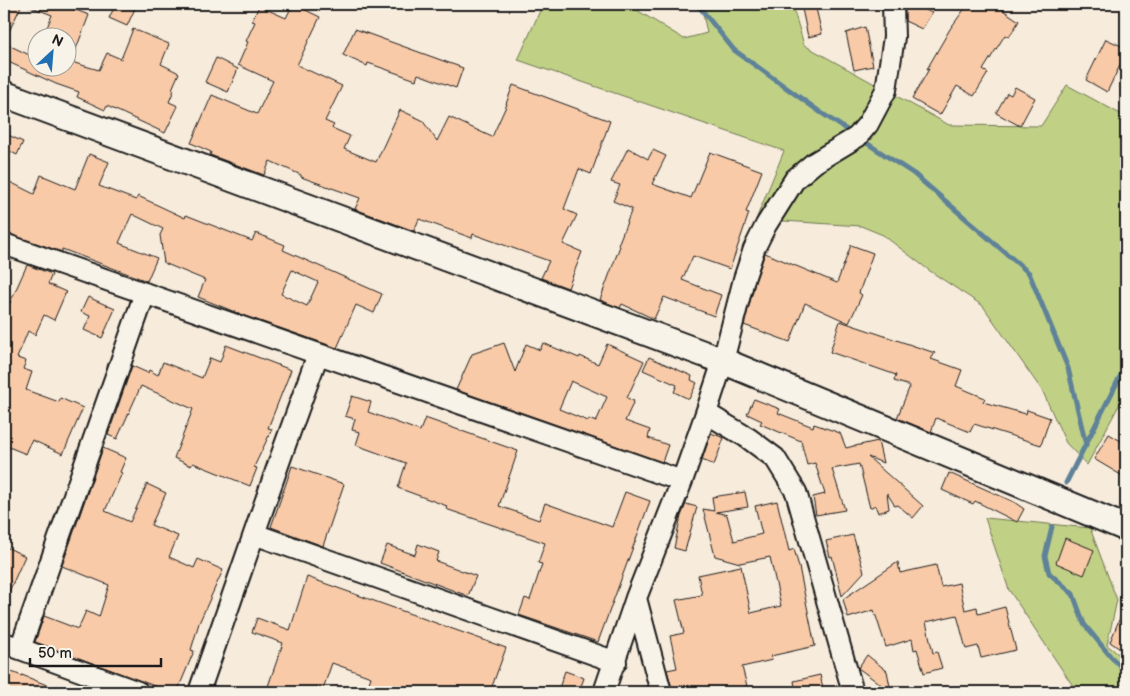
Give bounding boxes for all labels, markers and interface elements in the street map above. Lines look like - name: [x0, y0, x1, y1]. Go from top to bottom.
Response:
- north arrow: [28, 28, 78, 78]
- text: N: [49, 31, 66, 51]
- scale bar: [30, 636, 161, 668]
- text: 50 m: [38, 644, 72, 663]

